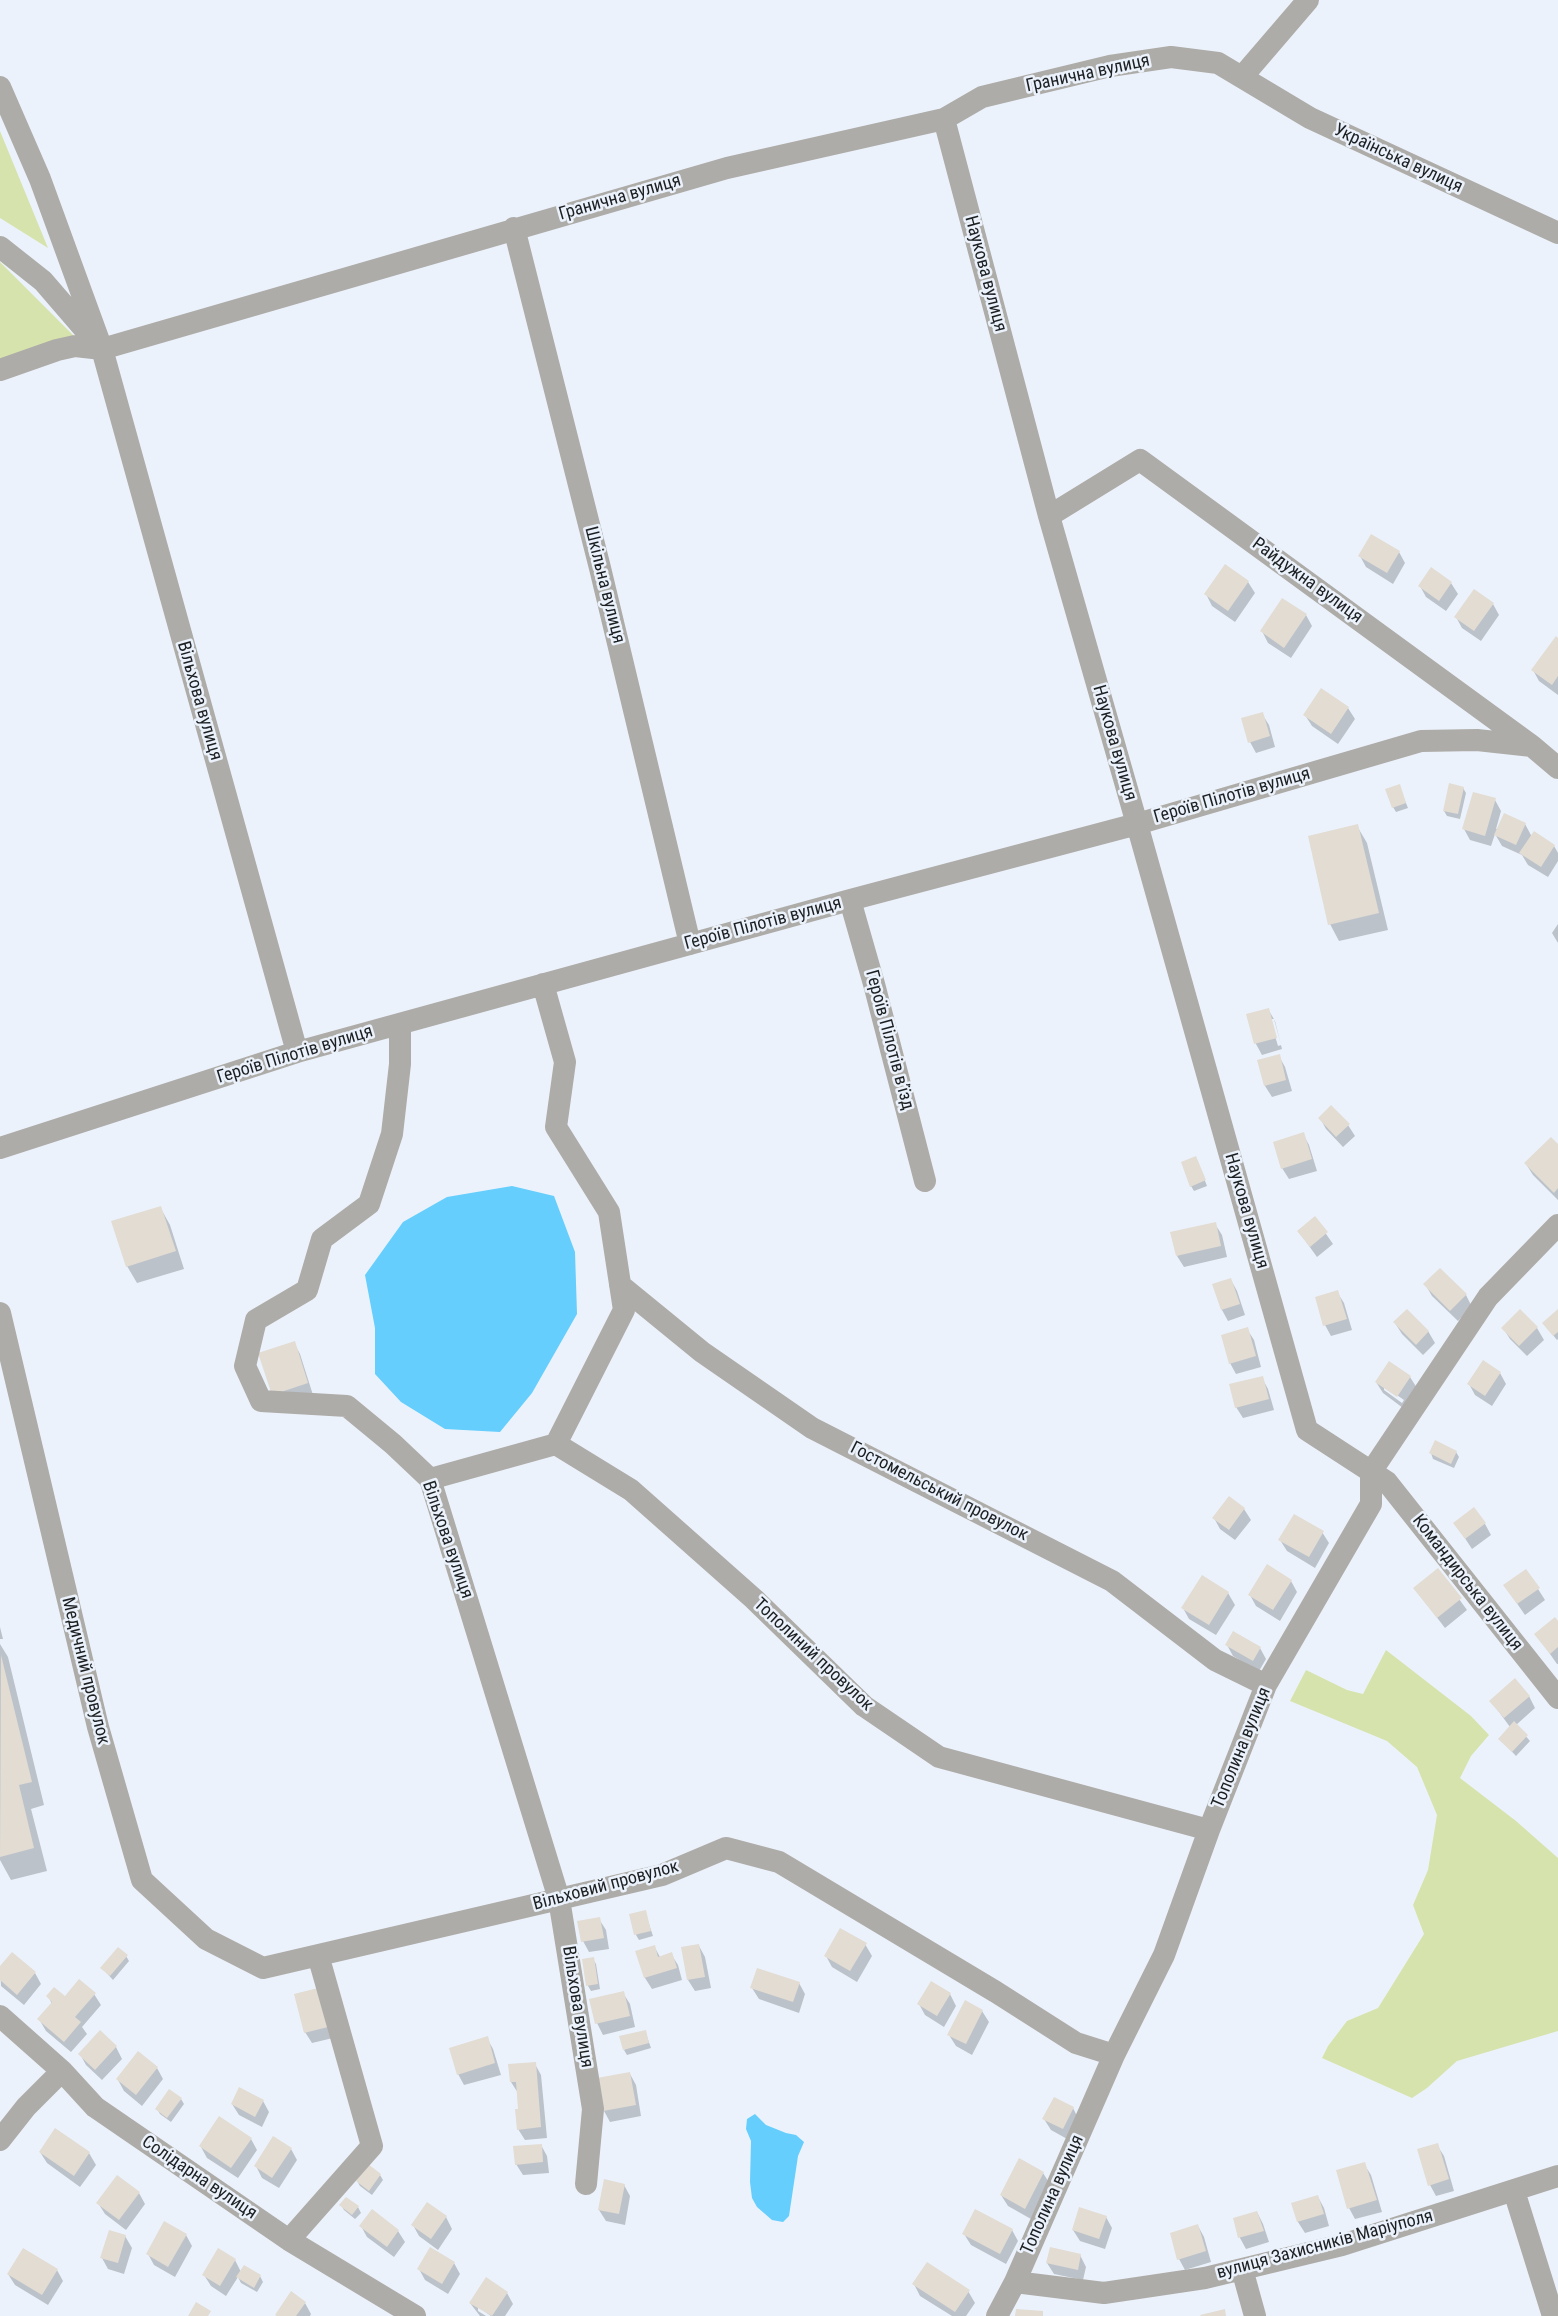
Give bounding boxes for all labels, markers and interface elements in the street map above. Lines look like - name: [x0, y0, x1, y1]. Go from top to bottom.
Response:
- street label: Гранична вулиця: [1024, 50, 1152, 98]
- street label: Українська вулиця: [1330, 120, 1466, 198]
- street label: Гранична вулиця: [556, 170, 684, 226]
- street label: Наукова вулиця: [959, 214, 1011, 334]
- street label: Шкільна вулиця: [579, 524, 629, 646]
- street label: Райдужна вулиця: [1248, 534, 1366, 628]
- street label: Вільхова вулиця: [172, 639, 226, 763]
- street label: Наукова вулиця: [1087, 683, 1141, 803]
- street label: Героїв Пілотів вулиця: [1151, 763, 1313, 829]
- street label: Героїв Пілотів вулиця: [682, 893, 844, 955]
- street label: Героїв Пілотів в’їзд: [860, 968, 918, 1112]
- street label: Героїв Пілотів вулиця: [214, 1021, 376, 1089]
- street label: Наукова вулиця: [1219, 1151, 1273, 1271]
- street label: Гостомельський провулок: [846, 1438, 1032, 1546]
- street label: Вільхова вулиця: [417, 1478, 477, 1602]
- street label: Командирська вулиця: [1407, 1511, 1527, 1655]
- street label: Тополиний провулок: [749, 1594, 877, 1716]
- street label: Медичний провулок: [56, 1595, 114, 1747]
- street label: Тополина вулиця: [1208, 1684, 1276, 1812]
- street label: Вільховий провулок: [531, 1856, 681, 1916]
- street label: Вільхова вулиця: [557, 1945, 597, 2069]
- street label: Солідарна вулиця: [137, 2132, 261, 2224]
- street label: Тополина вулиця: [1017, 2132, 1089, 2258]
- street label: вулиця Захисників Маріуполя: [1214, 2206, 1436, 2284]

